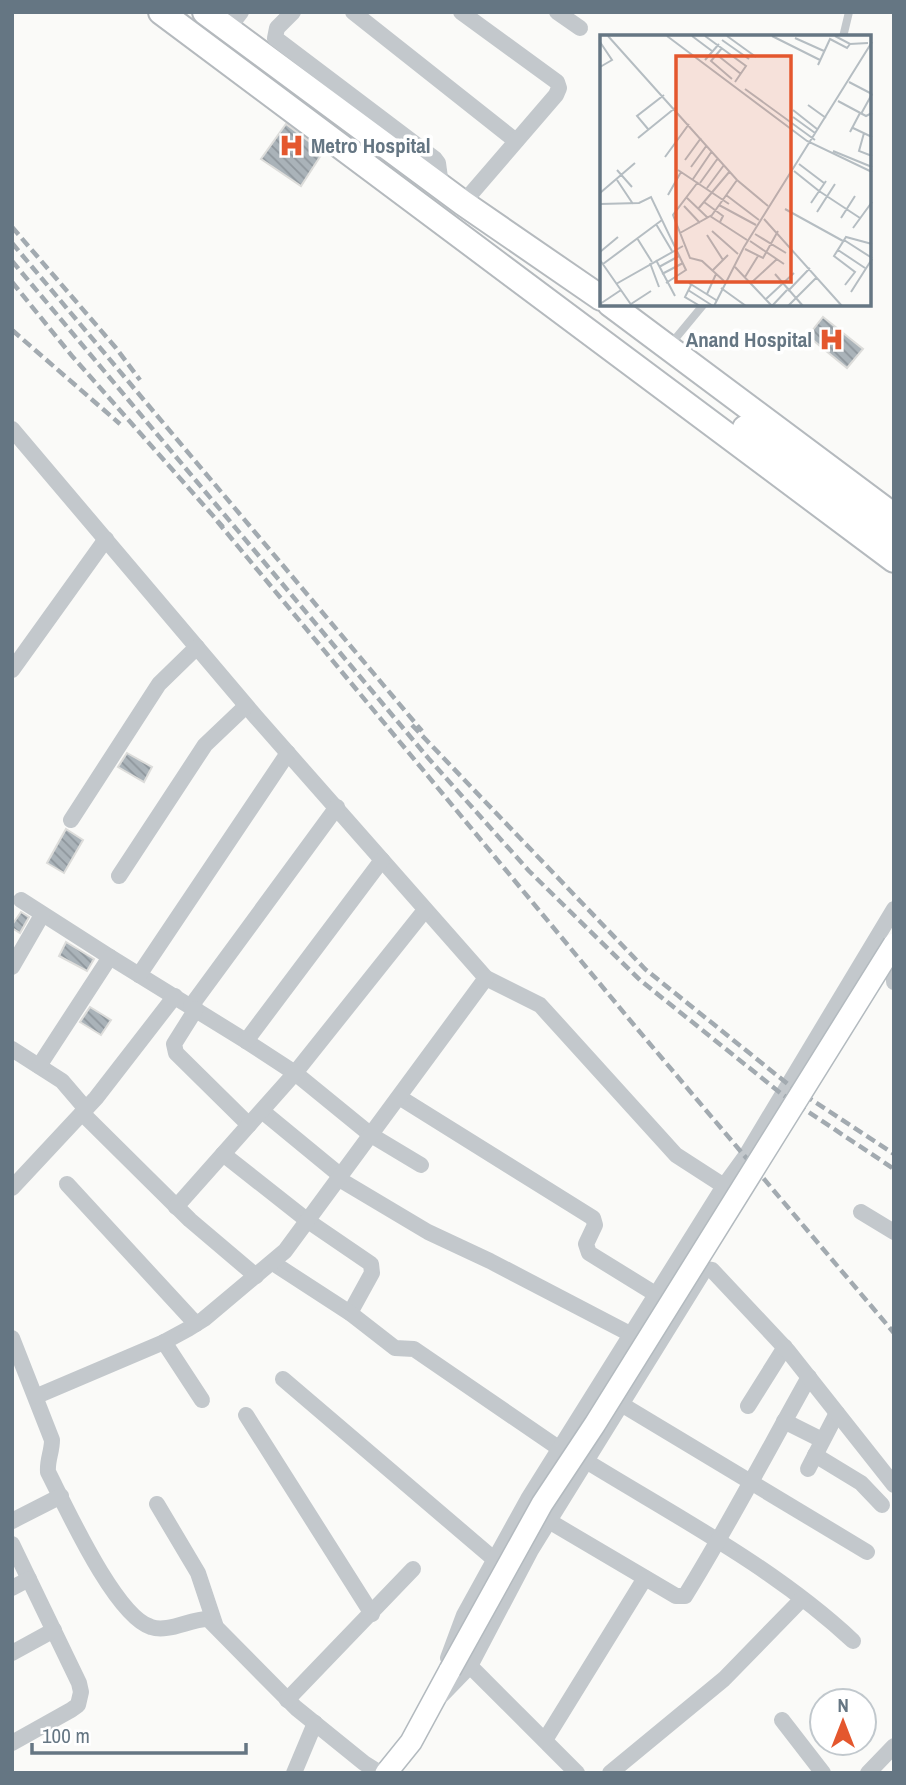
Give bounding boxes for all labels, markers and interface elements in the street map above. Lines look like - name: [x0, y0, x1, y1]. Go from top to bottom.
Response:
- inset map: [600, 35, 871, 306]
- place label: Metro Hospital: [311, 131, 431, 160]
- hospital icon: Metro Hospital: [277, 132, 305, 160]
- place label: Anand Hospital: [686, 325, 812, 354]
- hospital icon: Anand Hospital: [818, 326, 846, 354]
- north arrow: [808, 1687, 878, 1757]
- text: N: [837, 1692, 849, 1718]
- scale bar: [32, 1712, 245, 1756]
- text: 100 m: [42, 1721, 90, 1750]

